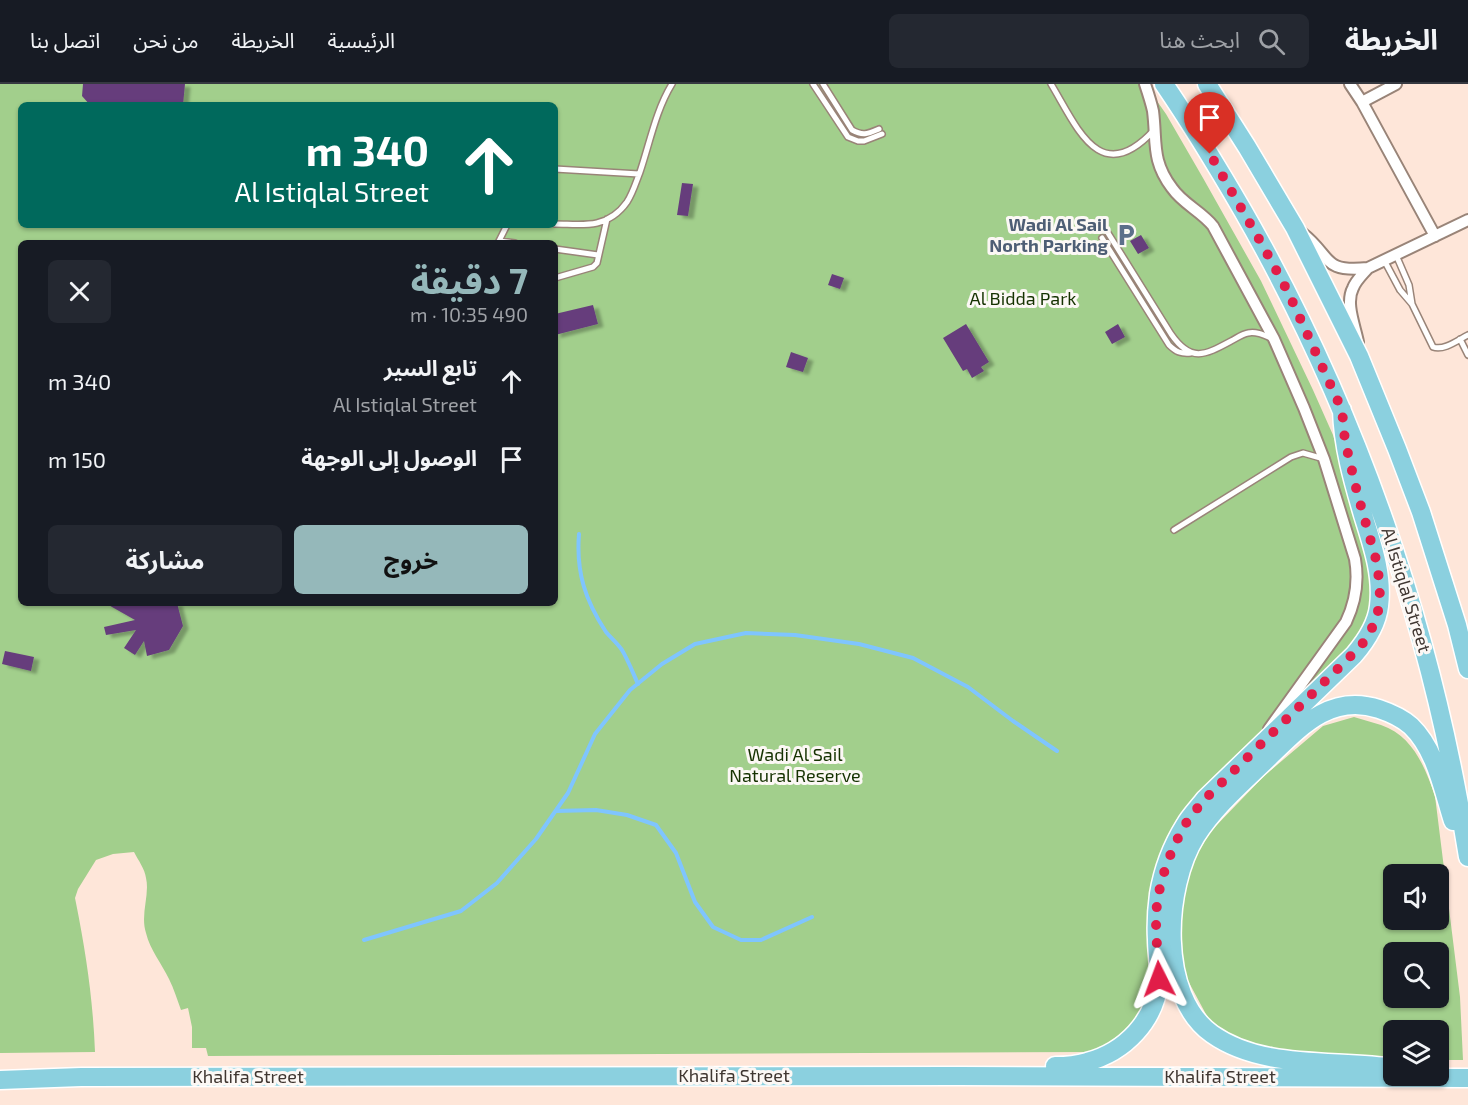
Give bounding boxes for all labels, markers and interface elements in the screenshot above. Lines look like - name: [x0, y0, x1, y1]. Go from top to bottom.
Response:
- search box: [889, 14, 1309, 68]
- text: الخريطة: [1345, 22, 1438, 56]
- icon: search: [1255, 25, 1288, 58]
- text: ابحث هنا: [1159, 26, 1240, 52]
- text: اتصل بنا: [30, 27, 100, 52]
- text: من نحن: [133, 27, 199, 52]
- text: الخريطة: [232, 27, 295, 52]
- text: الرئيسية: [328, 27, 395, 52]
- pin: [1184, 92, 1235, 154]
- icon: arrive: [1193, 101, 1226, 134]
- text: 340 m: [306, 124, 429, 174]
- icon: ahead: [450, 126, 528, 204]
- text: Al Istiqlal Street: [234, 175, 429, 207]
- place label: Wadi Al Sail North Parking: [989, 213, 1109, 256]
- parking icon: Wadi Al Sail North Parking: [1113, 222, 1139, 248]
- text: 7 دقيقة: [411, 258, 528, 301]
- button: close: [48, 260, 111, 323]
- park label: Al Bidda Park: [969, 287, 1077, 309]
- text: 490 m · 10:35: [410, 302, 528, 326]
- text: تابع السير: [384, 354, 477, 380]
- icon: ahead: [495, 365, 528, 398]
- text: 340 m: [48, 368, 111, 394]
- text: Al Istiqlal Street: [333, 392, 477, 416]
- icon: arrive: [495, 443, 528, 476]
- text: الوصول إلى الوجهة: [301, 444, 477, 470]
- text: 150 m: [48, 446, 106, 472]
- street label: Al Istiqlal Street: [1377, 524, 1436, 655]
- button: مشاركة: [48, 525, 282, 594]
- button: خروج: [294, 525, 528, 594]
- park label: Wadi Al Sail Natural Reserve: [729, 743, 861, 786]
- map controls: [1383, 864, 1449, 1086]
- button: sound: [1383, 864, 1449, 930]
- button: search: [1383, 942, 1449, 1008]
- position arrow: [1127, 947, 1191, 1011]
- button: layers: [1383, 1020, 1449, 1086]
- street label: Khalifa Street: [678, 1064, 790, 1086]
- street label: Khalifa Street: [192, 1065, 304, 1087]
- street label: Khalifa Street: [1164, 1065, 1276, 1087]

